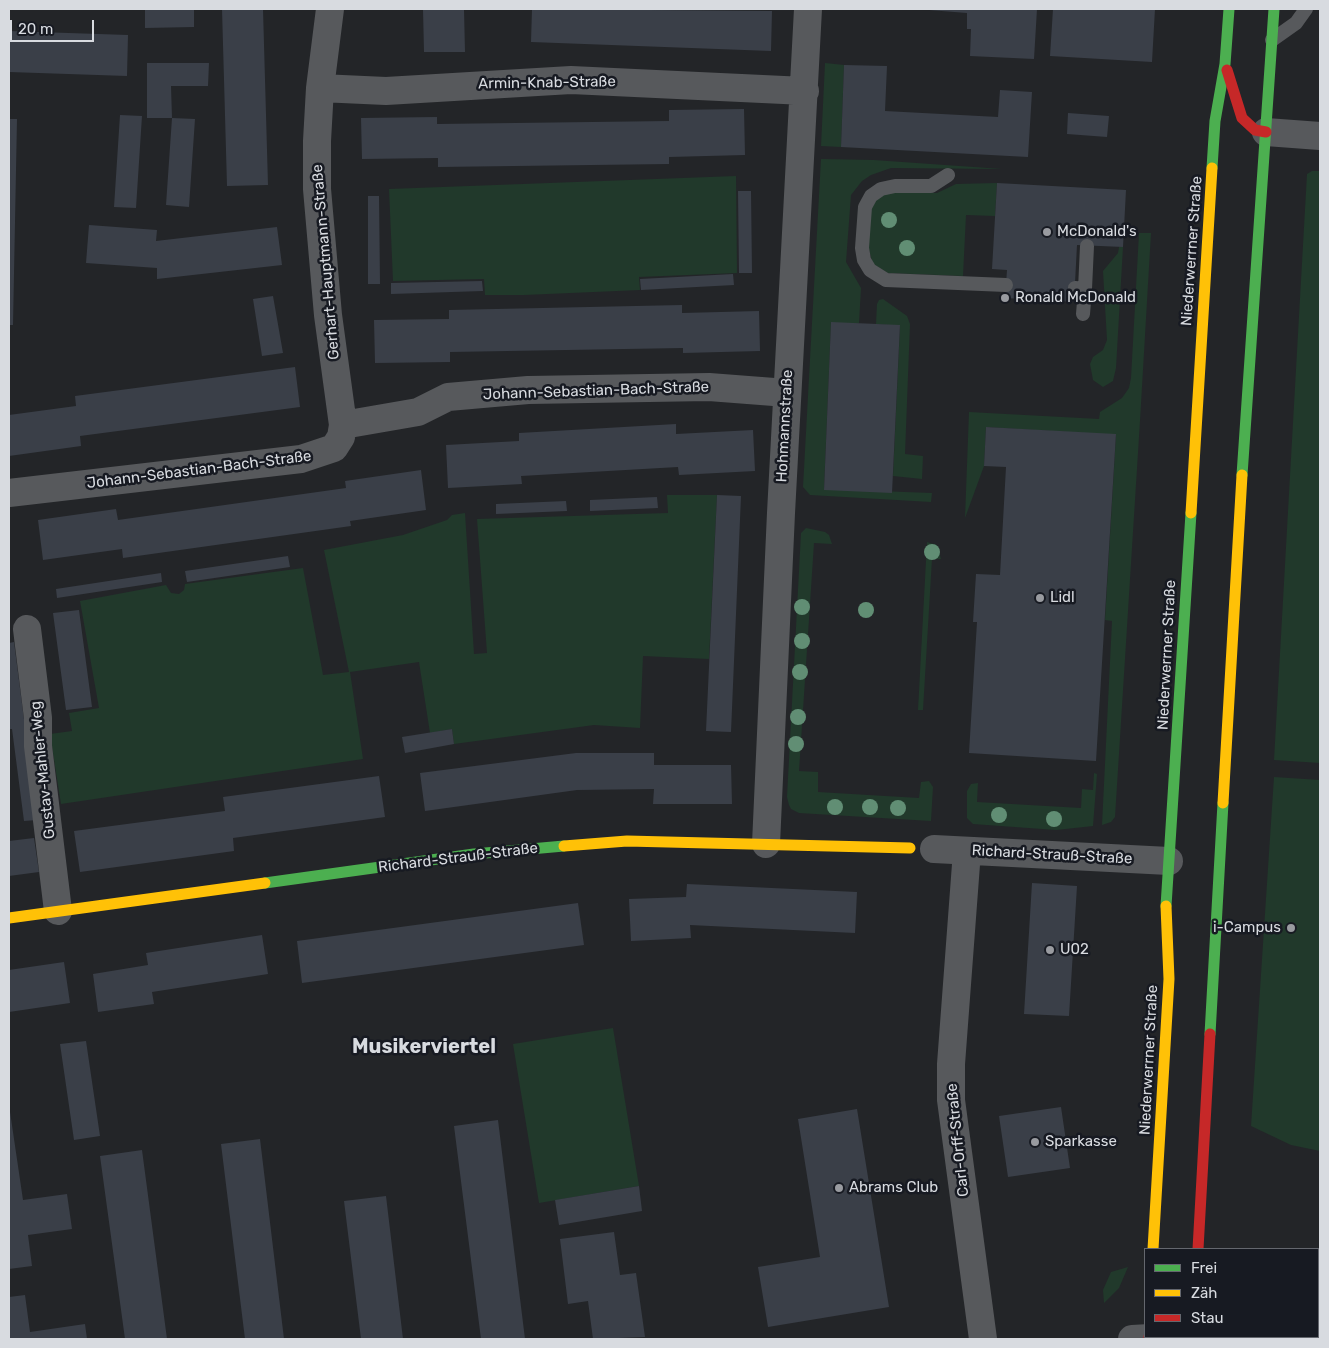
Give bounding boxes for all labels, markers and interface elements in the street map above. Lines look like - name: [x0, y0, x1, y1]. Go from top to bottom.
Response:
- scale bar: [12, 10, 96, 42]
- text: 20 m: [18, 20, 53, 38]
- street label: Armin-Knab-Straße: [478, 73, 616, 93]
- street label: Gerhart-Hauptmann-Straße: [308, 164, 344, 360]
- street label: Niederwerrner Straße: [1178, 175, 1206, 327]
- place label: McDonald's: [1057, 223, 1137, 241]
- marker: McDonald's: [1041, 226, 1053, 238]
- place label: Ronald McDonald: [1015, 289, 1136, 307]
- marker: Ronald McDonald: [999, 292, 1011, 304]
- street label: Hohmannstraße: [773, 369, 797, 483]
- street label: Johann-Sebastian-Bach-Straße: [483, 378, 709, 404]
- street label: Johann-Sebastian-Bach-Straße: [86, 447, 312, 493]
- street label: Niederwerrner Straße: [1154, 580, 1180, 730]
- place label: Lidl: [1050, 589, 1075, 607]
- marker: Lidl: [1034, 592, 1046, 604]
- street label: Gustav-Mahler-Weg: [27, 700, 59, 840]
- street label: Richard-Strauß-Straße: [377, 839, 539, 877]
- street label: Richard-Strauß-Straße: [971, 842, 1133, 868]
- place label: i-Campus: [1213, 919, 1281, 937]
- marker: i-Campus: [1285, 922, 1297, 934]
- place label: U02: [1060, 941, 1089, 959]
- marker: U02: [1044, 944, 1056, 956]
- street label: Niederwerrner Straße: [1136, 985, 1162, 1135]
- district label: Musikerviertel: [352, 1035, 496, 1059]
- street label: Carl-Orff-Straße: [943, 1082, 973, 1198]
- place label: Sparkasse: [1045, 1133, 1117, 1151]
- marker: Sparkasse: [1029, 1136, 1041, 1148]
- place label: Abrams Club: [849, 1179, 938, 1197]
- marker: Abrams Club: [833, 1182, 845, 1194]
- legend: [1144, 1248, 1319, 1338]
- text: Frei: [1191, 1259, 1217, 1277]
- text: Zäh: [1191, 1284, 1217, 1302]
- text: Stau: [1191, 1309, 1224, 1327]

